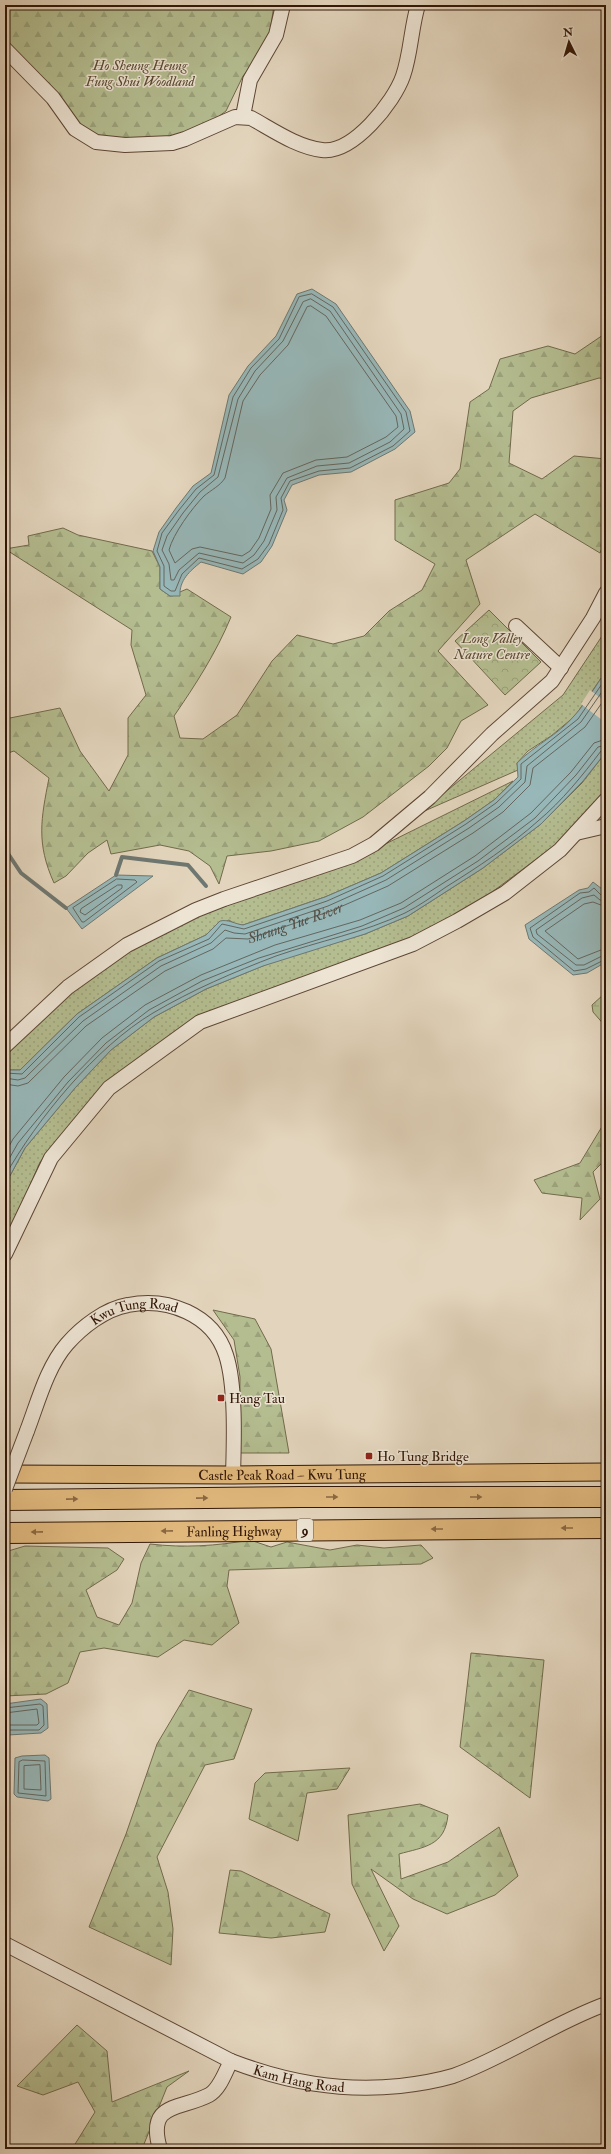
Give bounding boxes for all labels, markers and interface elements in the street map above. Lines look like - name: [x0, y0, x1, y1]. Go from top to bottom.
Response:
- north arrow: [549, 22, 589, 62]
- text: N: [562, 26, 575, 40]
- park label: Ho Sheung Heung Fung Shui Woodland: [85, 57, 196, 90]
- park label: Long Valley Nature Centre: [453, 630, 530, 663]
- water label: Sheung Yue River: [244, 897, 348, 949]
- street label: Kwu Tung Road: [87, 1295, 180, 1329]
- place label: Hang Tau: [229, 1390, 285, 1407]
- marker: Hang Tau: [216, 1393, 226, 1403]
- place label: Ho Tung Bridge: [377, 1448, 469, 1465]
- marker: Ho Tung Bridge: [364, 1451, 374, 1461]
- street label: Castle Peak Road – Kwu Tung: [198, 1466, 367, 1484]
- one-way arrow: [326, 1494, 339, 1500]
- one-way arrow: [470, 1494, 483, 1500]
- one-way arrow: [196, 1495, 209, 1501]
- one-way arrow: [66, 1496, 79, 1502]
- road number: 9: [297, 1519, 313, 1541]
- street label: Fanling Highway: [186, 1523, 283, 1541]
- one-way arrow: [560, 1525, 573, 1531]
- one-way arrow: [430, 1526, 443, 1532]
- one-way arrow: [160, 1528, 173, 1534]
- one-way arrow: [31, 1529, 43, 1536]
- street label: Kam Hang Road: [251, 2061, 345, 2096]

